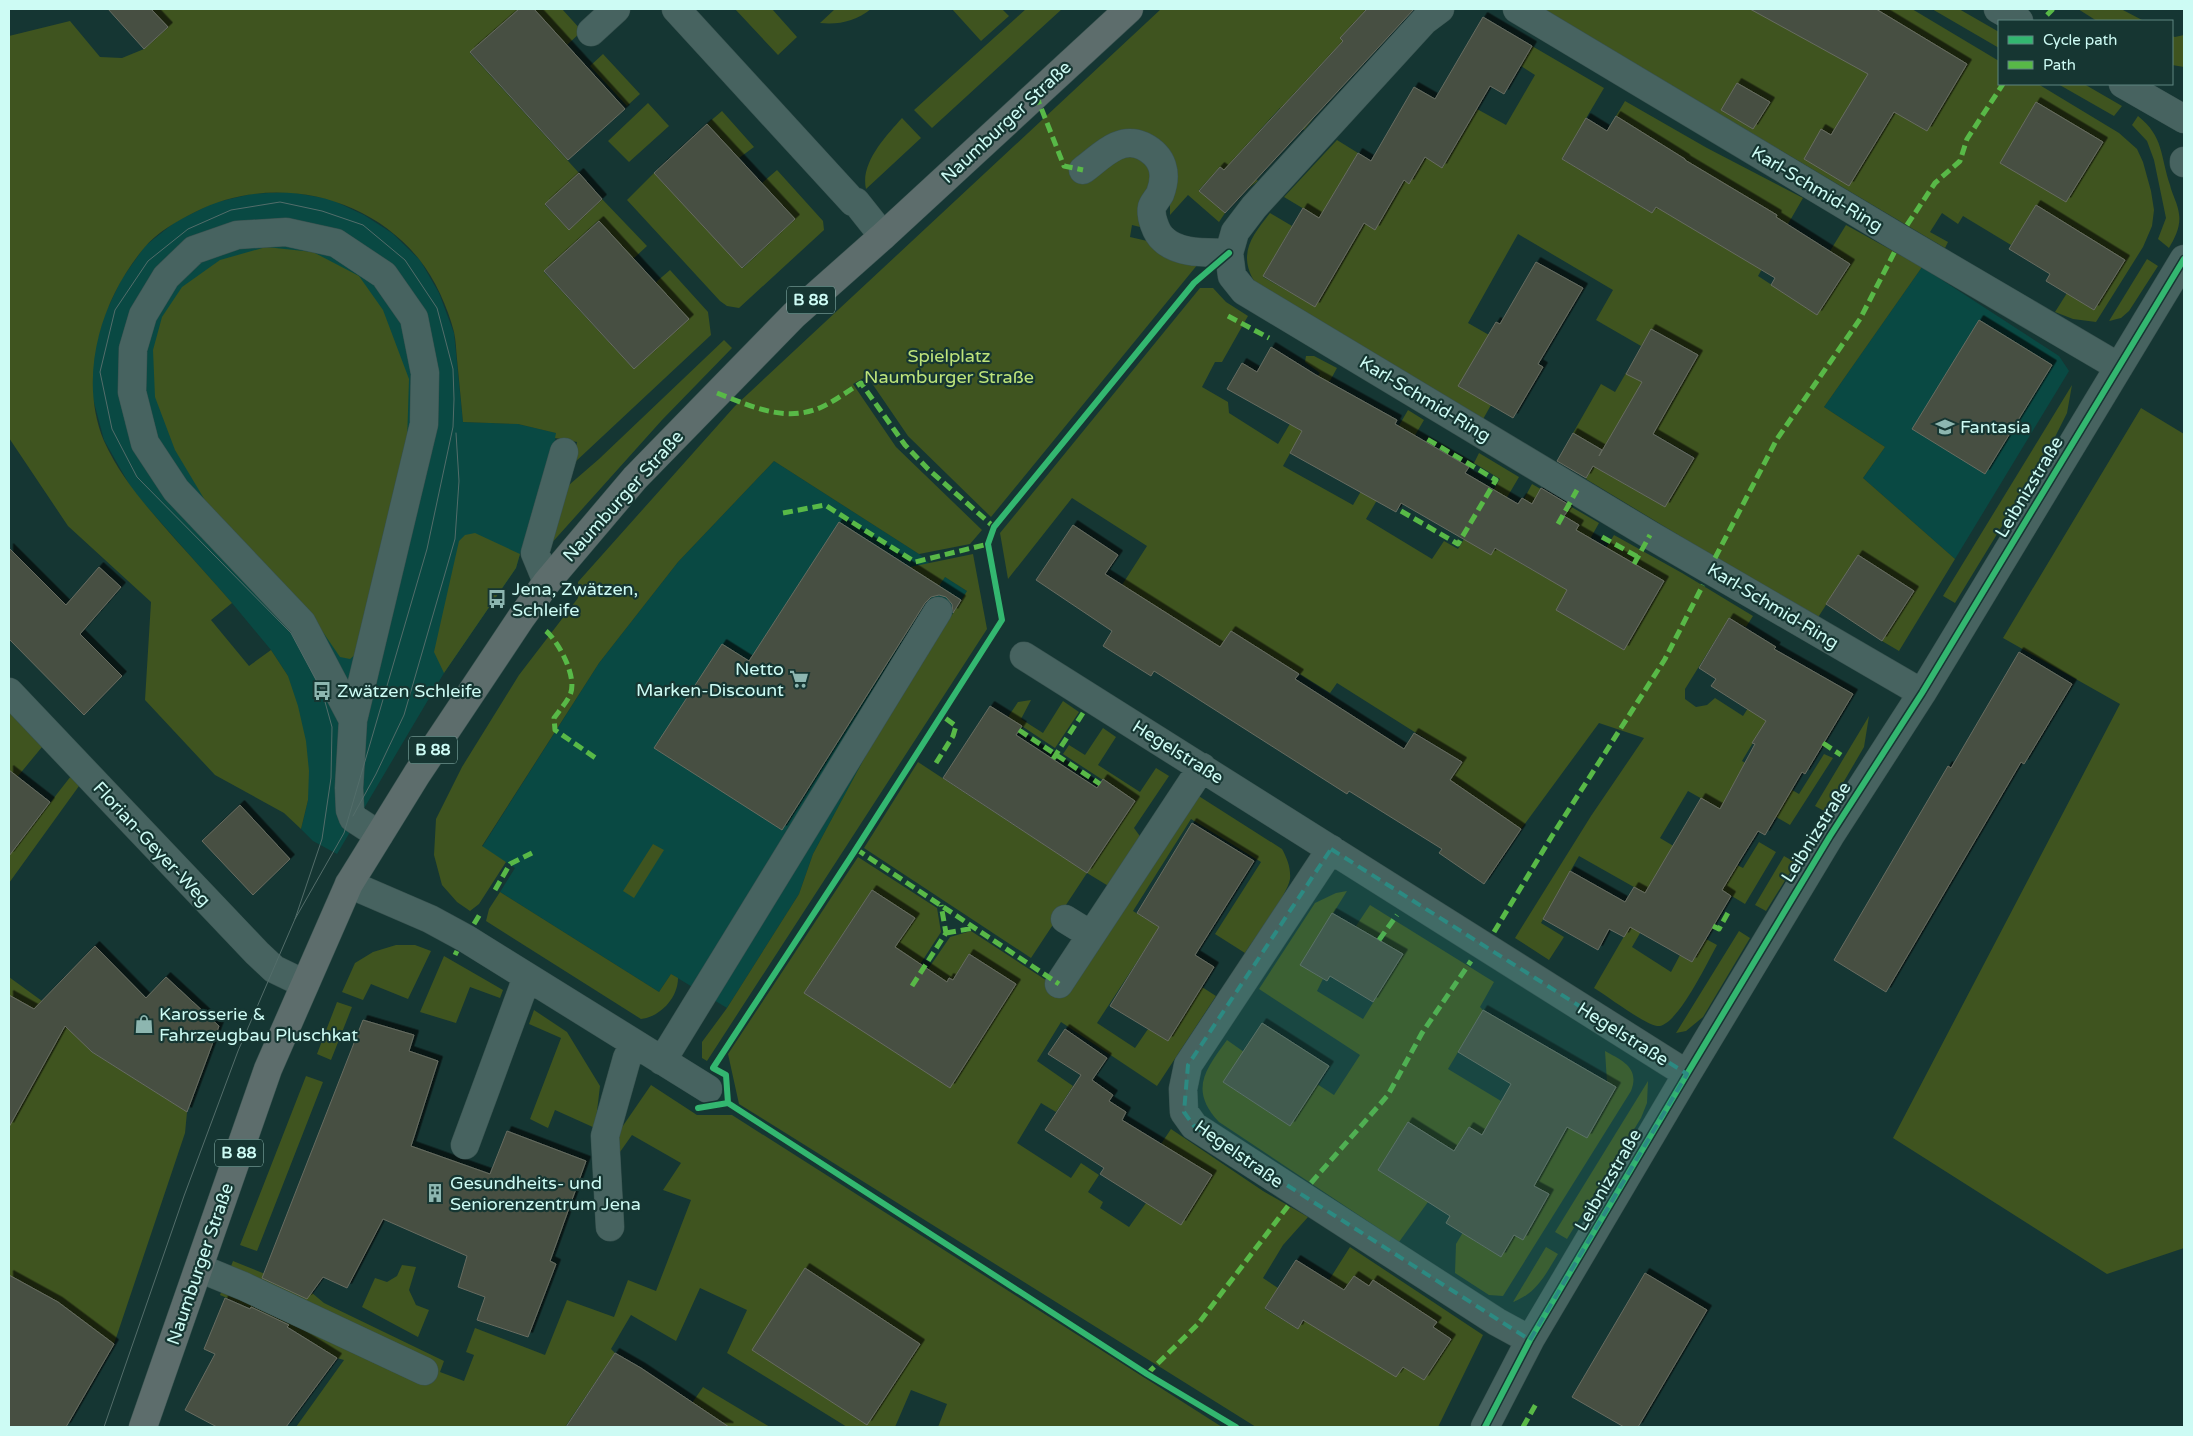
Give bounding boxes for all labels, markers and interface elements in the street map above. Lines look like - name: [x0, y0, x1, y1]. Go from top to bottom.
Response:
- legend: [1998, 20, 2173, 85]
- text: Cycle path: [2043, 31, 2117, 49]
- street label: Naumburger Straße: [936, 56, 1076, 188]
- text: Path: [2043, 56, 2076, 74]
- street label: Karl-Schmid-Ring: [1747, 141, 1887, 237]
- road number: B 88: [787, 286, 835, 314]
- park label: Spielplatz Naumburger Straße: [864, 345, 1034, 388]
- street label: Karl-Schmid-Ring: [1355, 351, 1495, 447]
- school or university icon: Fantasia: [1934, 416, 1956, 438]
- place label: Fantasia: [1960, 416, 2031, 438]
- street label: Naumburger Straße: [558, 426, 688, 566]
- street label: Leibnizstraße: [1990, 432, 2068, 542]
- street label: Karl-Schmid-Ring: [1703, 558, 1843, 654]
- place label: Jena, Zwätzen, Schleife: [512, 578, 638, 621]
- bus stop icon: Jena, Zwätzen, Schleife: [486, 588, 508, 610]
- place label: Netto Marken-Discount: [636, 658, 784, 701]
- supermarket icon: Netto Marken-Discount: [788, 668, 810, 690]
- bus stop icon: Zwätzen Schleife: [311, 680, 333, 702]
- place label: Zwätzen Schleife: [337, 680, 482, 702]
- street label: Hegelstraße: [1128, 715, 1228, 789]
- road number: B 88: [409, 736, 457, 764]
- street label: Florian-Geyer-Weg: [88, 777, 216, 911]
- street label: Leibnizstraße: [1776, 778, 1856, 886]
- street label: Hegelstraße: [1573, 997, 1673, 1071]
- place label: Karosserie & Fahrzeugbau Pluschkat: [159, 1003, 358, 1046]
- shop icon: Karosserie & Fahrzeugbau Pluschkat: [133, 1013, 155, 1035]
- street label: Hegelstraße: [1190, 1115, 1288, 1193]
- street label: Leibnizstraße: [1570, 1125, 1646, 1235]
- road number: B 88: [215, 1140, 263, 1166]
- place label: Gesundheits- und Seniorenzentrum Jena: [450, 1172, 641, 1215]
- street label: Naumburger Straße: [162, 1180, 238, 1348]
- building icon: Gesundheits- und Seniorenzentrum Jena: [424, 1182, 446, 1204]

